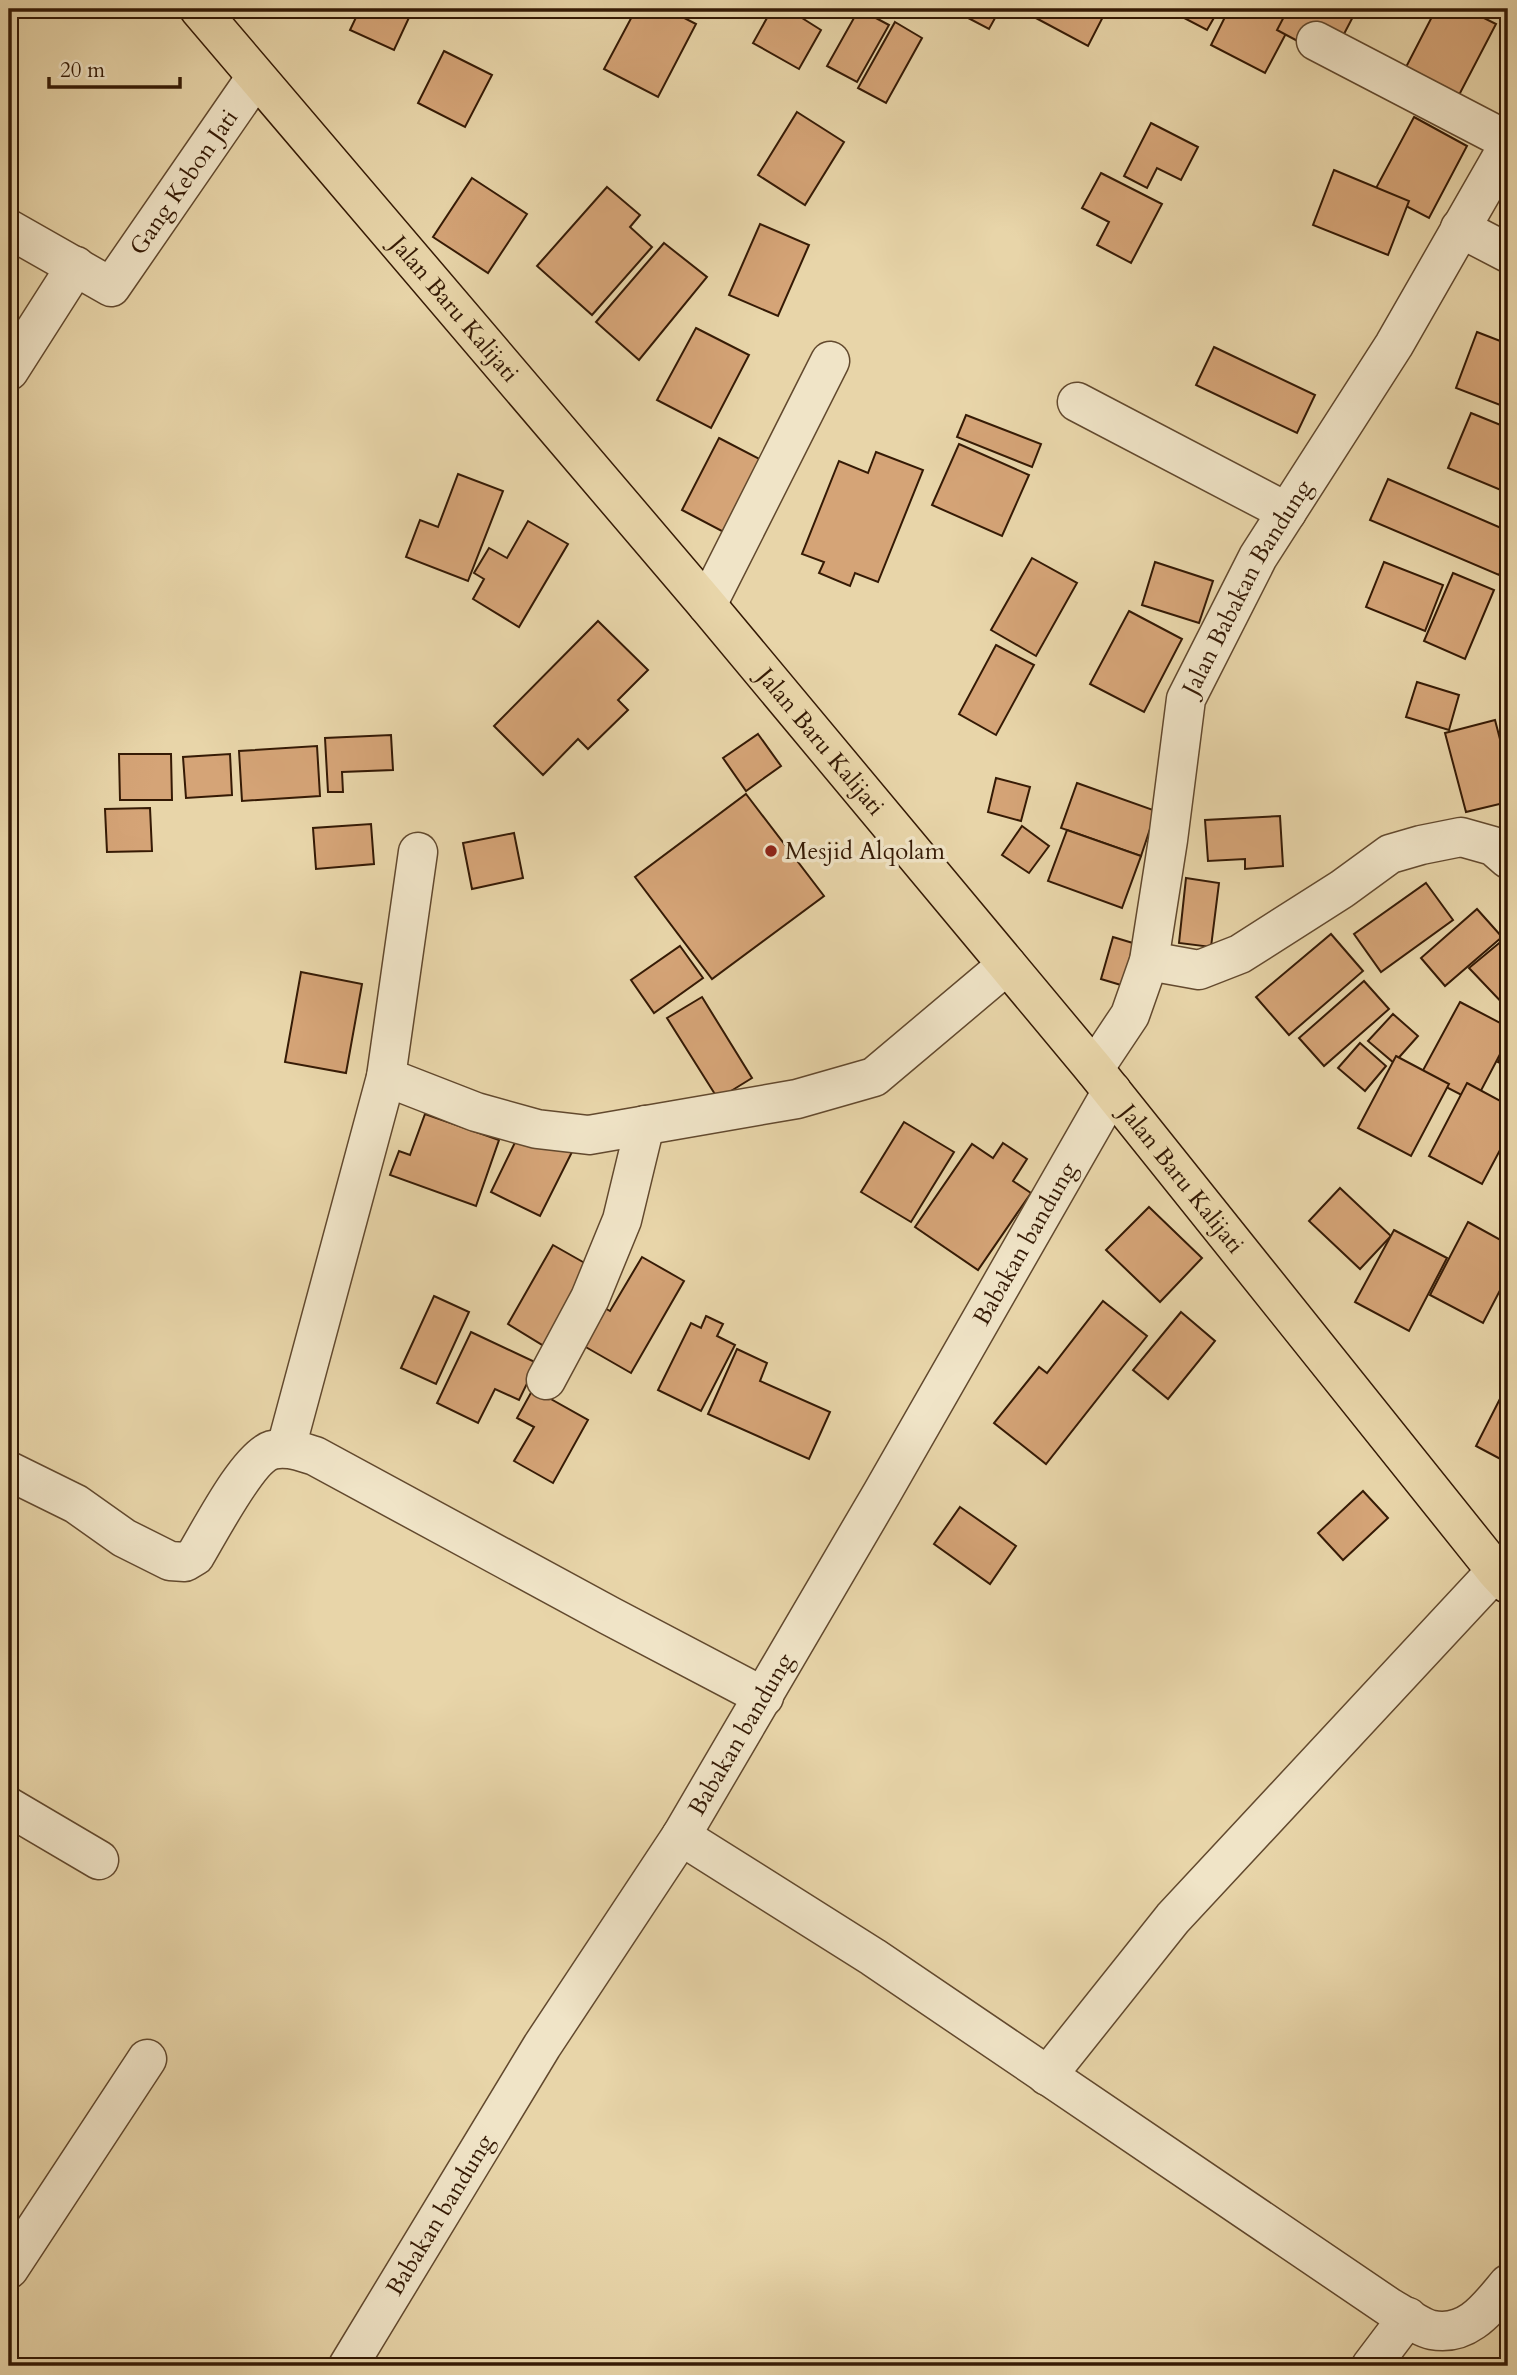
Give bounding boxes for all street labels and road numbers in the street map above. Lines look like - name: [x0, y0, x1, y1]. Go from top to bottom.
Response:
- street label: Gang Kebon Jati: [122, 102, 246, 262]
- street label: Jalan Baru Kalijati: [380, 227, 526, 390]
- street label: Jalan Babakan Bandung: [1173, 473, 1321, 704]
- street label: Jalan Baru Kalijati: [747, 659, 892, 823]
- street label: Jalan Baru Kalijati: [1110, 1095, 1252, 1261]
- street label: Babakan bandung: [965, 1156, 1085, 1332]
- street label: Babakan bandung: [681, 1647, 802, 1822]
- street label: Babakan bandung: [379, 2128, 502, 2302]

